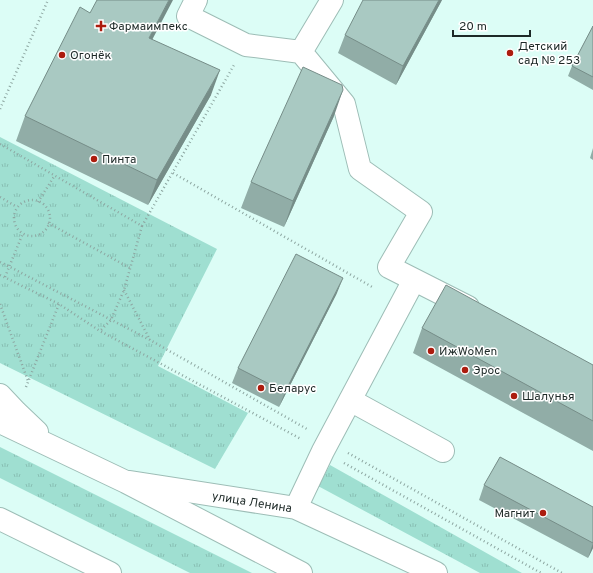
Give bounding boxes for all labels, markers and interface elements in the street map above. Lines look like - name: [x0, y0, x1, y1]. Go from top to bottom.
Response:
- scale bar: [453, 12, 530, 38]
- place label: Фармаимпекс: [109, 19, 188, 35]
- text: 20 m: [459, 19, 487, 35]
- marker: Фармаимпекс: [96, 21, 106, 31]
- place label: Детский сад № 253: [518, 39, 580, 69]
- place label: Огонёк: [70, 48, 111, 64]
- marker: Детский сад № 253: [505, 48, 515, 58]
- marker: Огонёк: [57, 50, 67, 60]
- place label: Пинта: [102, 152, 136, 168]
- marker: Пинта: [89, 154, 99, 164]
- place label: ИжWoMen: [439, 344, 497, 360]
- marker: ИжWoMen: [426, 346, 436, 356]
- place label: Эрос: [473, 363, 500, 379]
- marker: Эрос: [460, 365, 470, 375]
- place label: Беларус: [269, 381, 316, 397]
- marker: Беларус: [256, 383, 266, 393]
- place label: Шалунья: [522, 389, 574, 405]
- marker: Шалунья: [509, 391, 519, 401]
- street label: улица Ленина: [211, 489, 293, 517]
- place label: Магнит: [494, 506, 536, 522]
- marker: Магнит: [538, 508, 548, 518]

